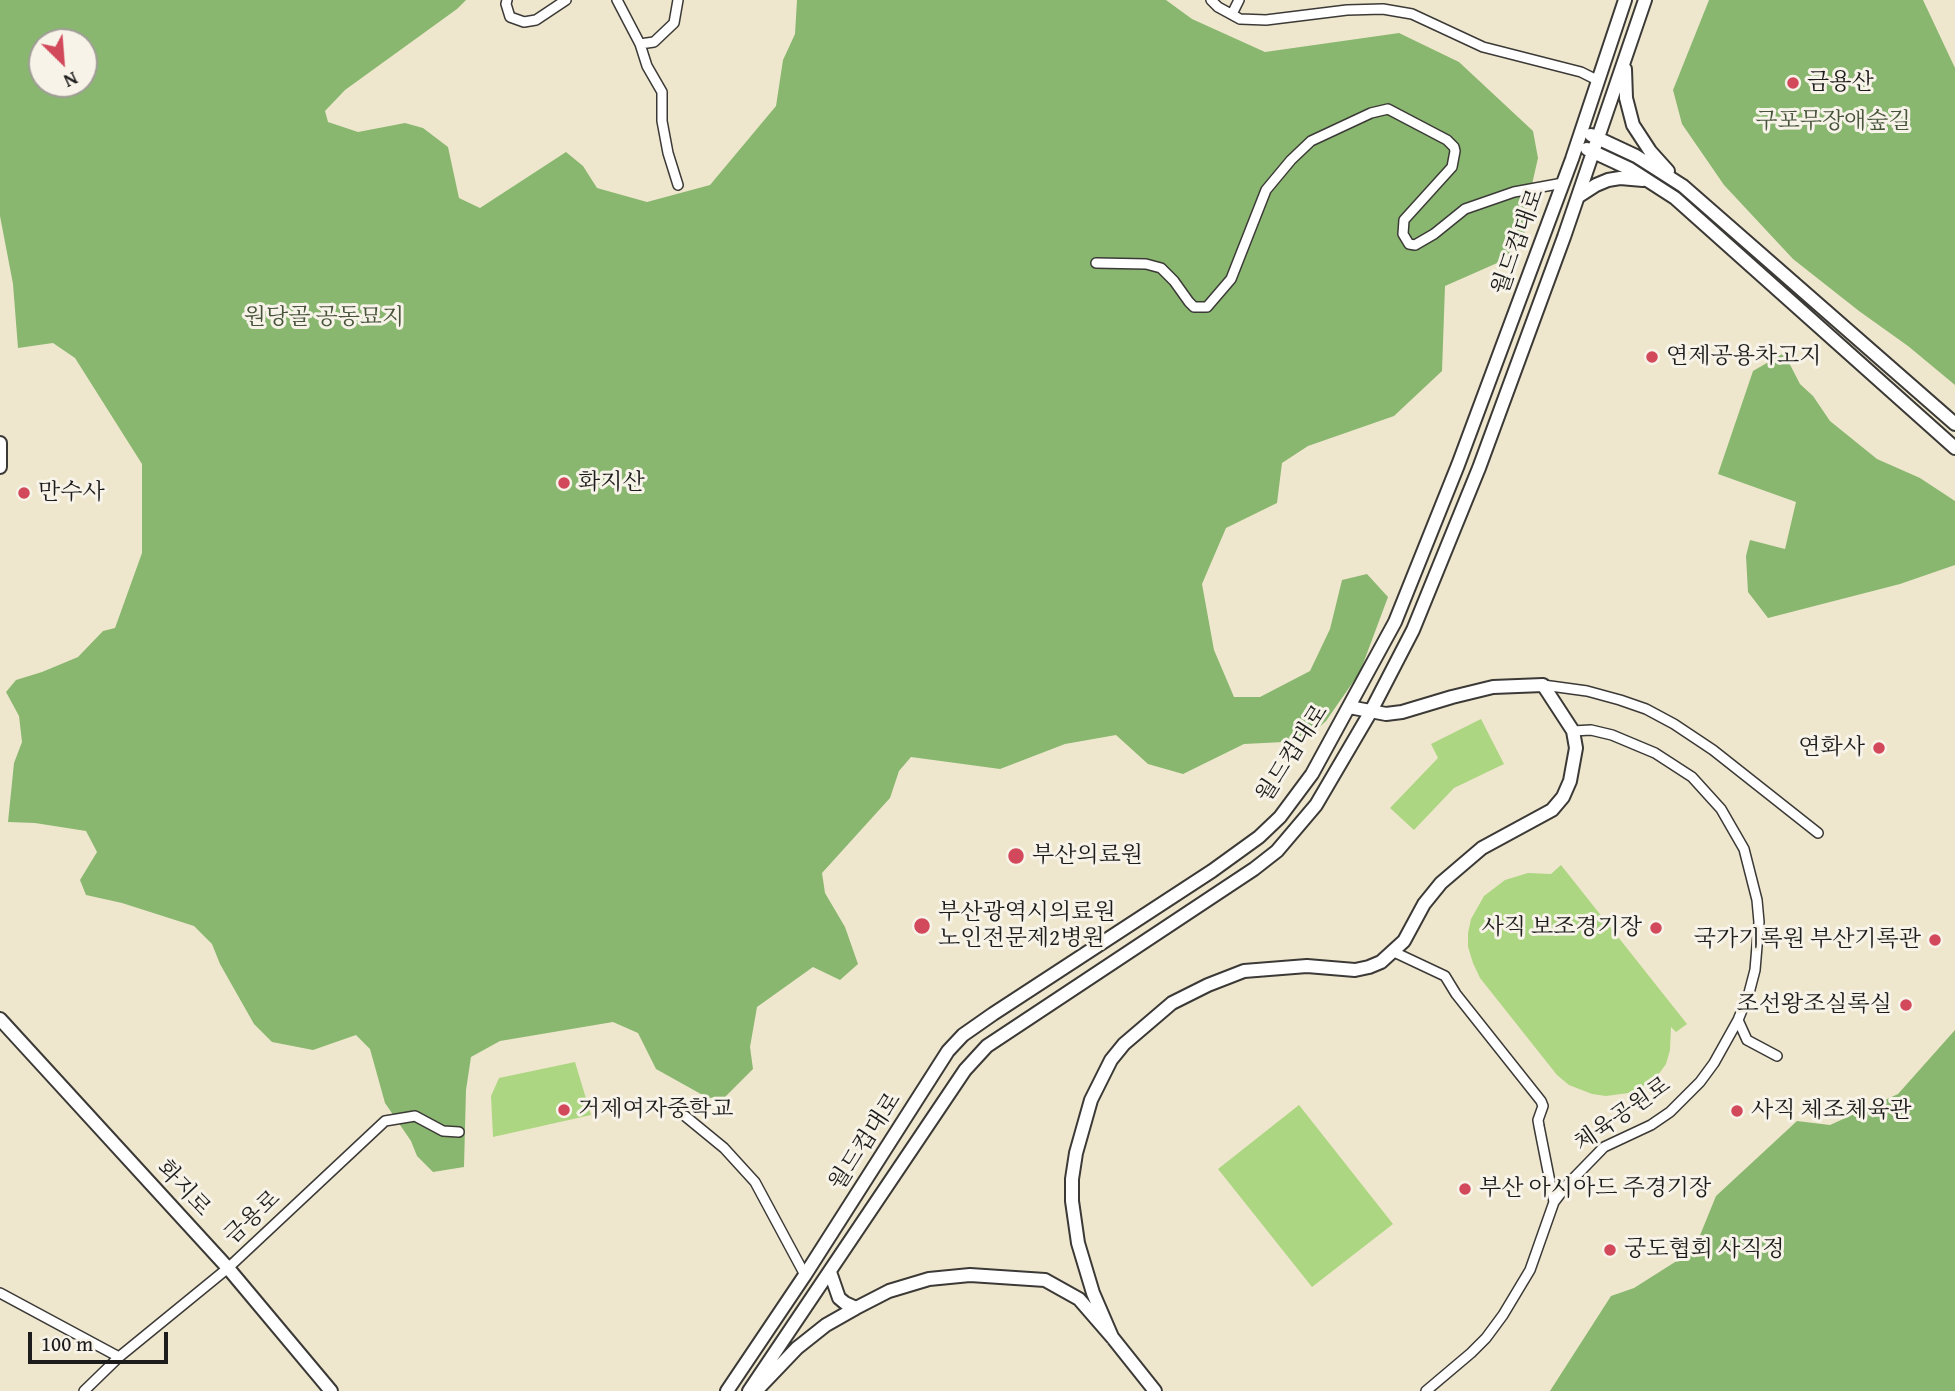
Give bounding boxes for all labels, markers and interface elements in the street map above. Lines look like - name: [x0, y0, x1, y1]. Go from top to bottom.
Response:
- north arrow: [28, 28, 98, 98]
- text: N: [59, 65, 83, 96]
- place label: 금용산: [1807, 69, 1874, 97]
- marker: 금용산: [1785, 75, 1801, 91]
- park label: 구포무장애숲길: [1755, 108, 1911, 136]
- street label: 월드컵대로: [1487, 185, 1551, 299]
- park label: 원당골 공동묘지: [244, 304, 404, 332]
- place label: 연제공용차고지: [1666, 343, 1822, 371]
- marker: 연제공용차고지: [1644, 349, 1660, 365]
- place label: 화지산: [578, 469, 645, 497]
- marker: 화지산: [556, 475, 572, 491]
- place label: 만수사: [38, 479, 105, 507]
- marker: 만수사: [16, 485, 32, 501]
- street label: 월드컵대로: [1251, 700, 1335, 808]
- place label: 연화사: [1798, 734, 1865, 762]
- marker: 연화사: [1871, 740, 1887, 756]
- place label: 부산의료원: [1032, 842, 1143, 870]
- marker: 부산의료원: [1006, 846, 1026, 866]
- place label: 부산광역시의료원 노인전문제2병원: [938, 899, 1116, 953]
- place label: 사직 보조경기장: [1481, 914, 1642, 942]
- marker: 부산광역시의료원 노인전문제2병원: [912, 916, 932, 936]
- marker: 사직 보조경기장: [1648, 920, 1664, 936]
- place label: 국가기록원 부산기록관: [1694, 926, 1921, 954]
- marker: 국가기록원 부산기록관: [1927, 932, 1943, 948]
- place label: 조선왕조실록실: [1736, 991, 1892, 1019]
- marker: 조선왕조실록실: [1898, 997, 1914, 1013]
- street label: 체육공원로: [1570, 1072, 1676, 1158]
- street label: 월드컵대로: [824, 1088, 908, 1196]
- place label: 거제여자중학교: [578, 1096, 734, 1124]
- place label: 사직 체조체육관: [1751, 1097, 1912, 1125]
- marker: 거제여자중학교: [556, 1102, 572, 1118]
- marker: 사직 체조체육관: [1729, 1103, 1745, 1119]
- street label: 화지로: [150, 1155, 216, 1223]
- place label: 부산 아시아드 주경기장: [1479, 1175, 1711, 1203]
- marker: 부산 아시아드 주경기장: [1457, 1181, 1473, 1197]
- street label: 금용로: [219, 1185, 287, 1251]
- place label: 궁도협회 사직정: [1624, 1236, 1785, 1264]
- marker: 궁도협회 사직정: [1602, 1242, 1618, 1258]
- scale bar: [32, 1318, 172, 1362]
- text: 100 m: [41, 1328, 93, 1359]

